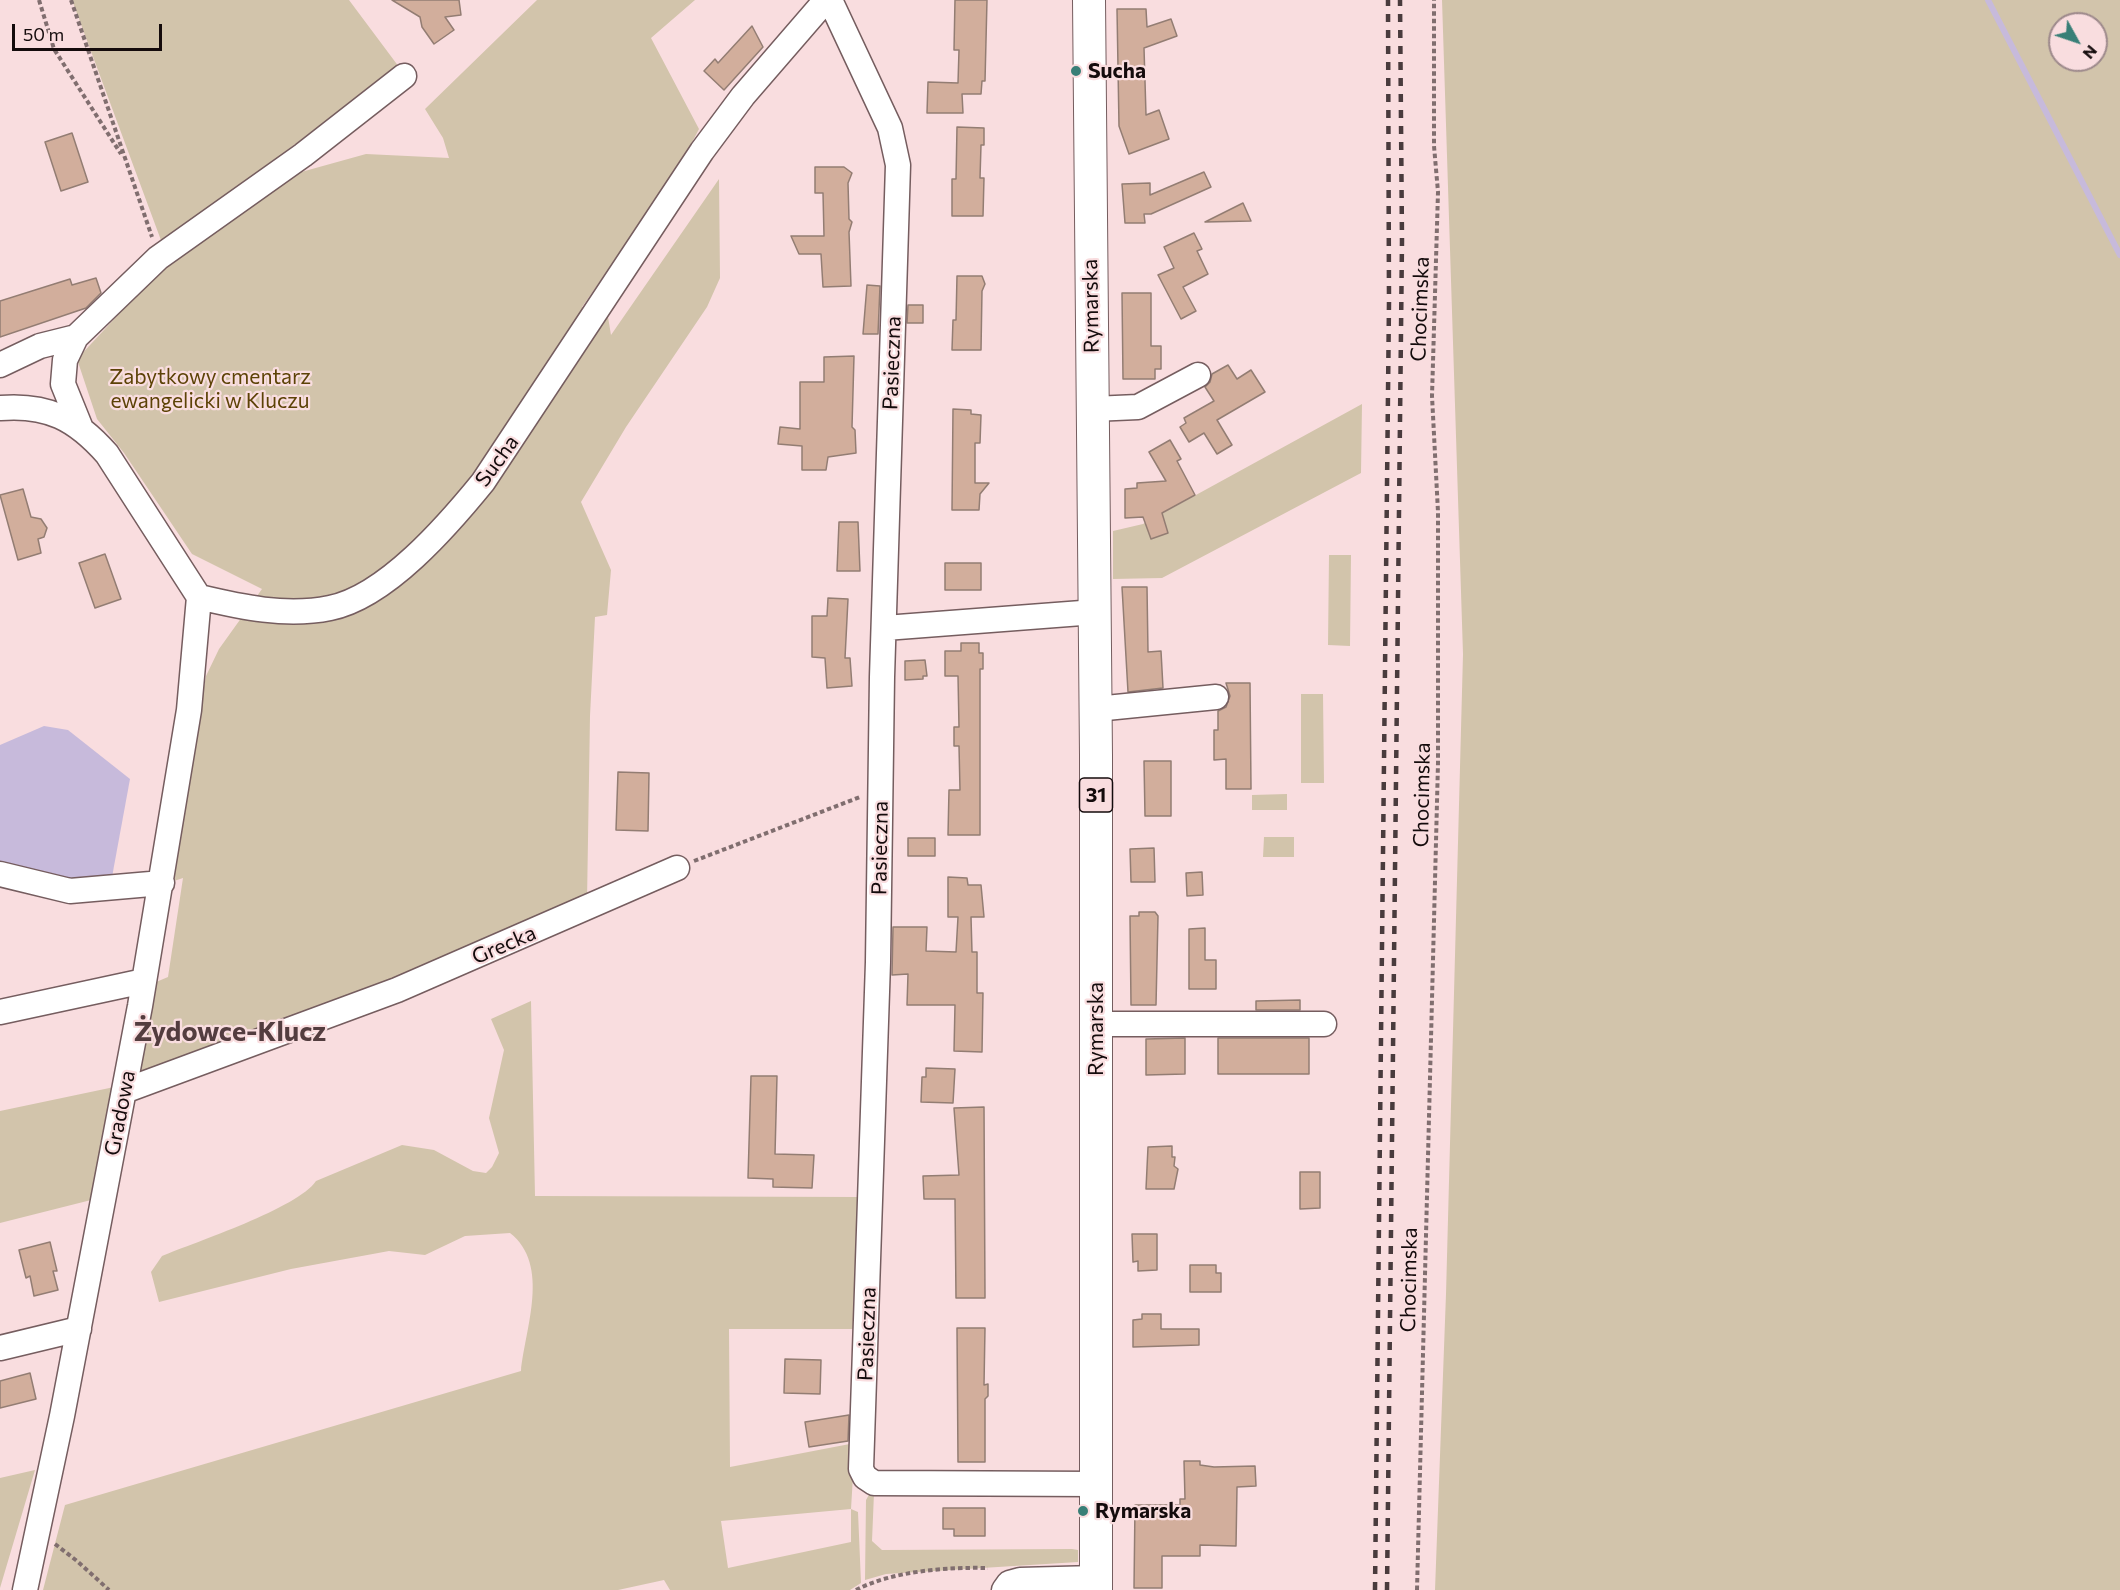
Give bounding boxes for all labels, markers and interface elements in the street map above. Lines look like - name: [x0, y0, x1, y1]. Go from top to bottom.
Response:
- scale bar: [15, 12, 165, 50]
- north arrow: [2048, 12, 2108, 72]
- text: 50 m: [23, 23, 64, 45]
- text: N: [2080, 42, 2102, 63]
- place label: Sucha: [1088, 58, 1146, 84]
- marker: Sucha: [1069, 64, 1083, 78]
- street label: Chocimska: [1406, 256, 1434, 362]
- street label: Rymarska: [1078, 259, 1104, 353]
- street label: Pasieczna: [878, 316, 906, 410]
- park label: Zabytkowy cmentarz ewangelicki w Kluczu: [109, 364, 311, 414]
- street label: Sucha: [470, 430, 524, 492]
- street label: Chocimska: [1408, 742, 1436, 848]
- road number: 31: [1080, 778, 1112, 812]
- street label: Pasieczna: [867, 801, 893, 895]
- street label: Grecka: [468, 920, 540, 970]
- street label: Rymarska: [1083, 982, 1109, 1076]
- district label: Żydowce-Klucz: [134, 1016, 326, 1048]
- street label: Gradowa: [99, 1068, 141, 1158]
- street label: Chocimska: [1395, 1227, 1423, 1333]
- street label: Pasieczna: [853, 1287, 881, 1381]
- place label: Rymarska: [1095, 1498, 1191, 1524]
- marker: Rymarska: [1076, 1504, 1090, 1518]

